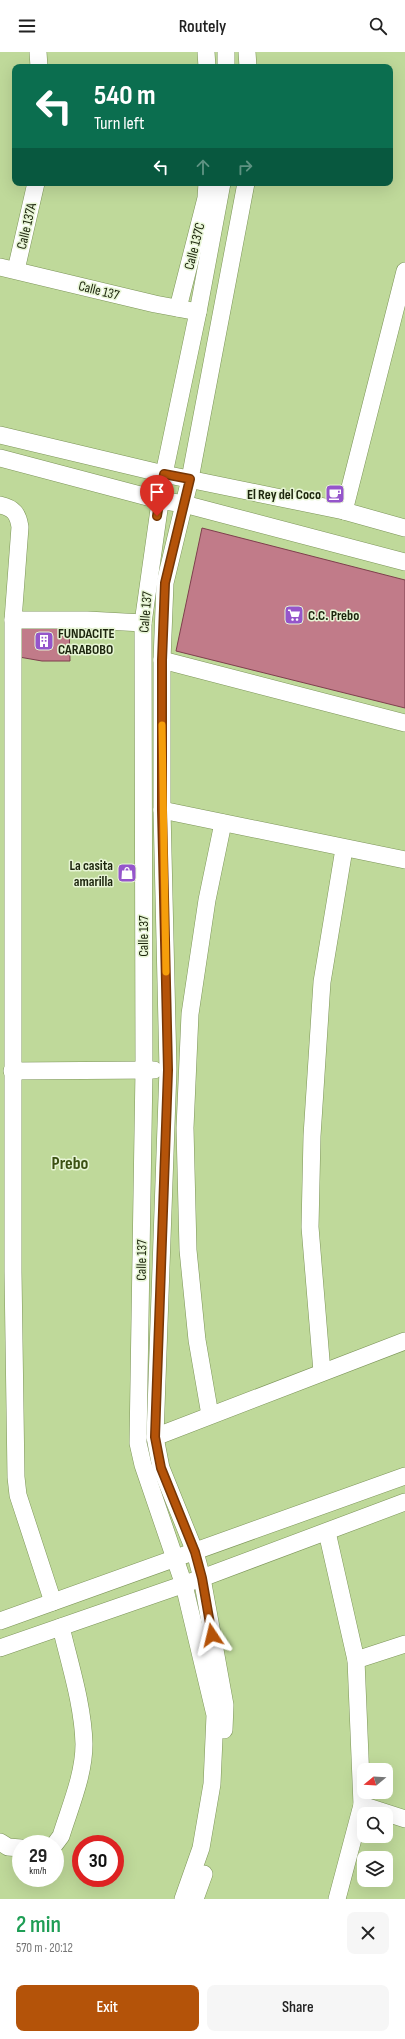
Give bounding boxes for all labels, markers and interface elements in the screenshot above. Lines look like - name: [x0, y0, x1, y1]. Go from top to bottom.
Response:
- icon: menu: [16, 15, 38, 37]
- icon: search: [367, 15, 389, 37]
- text: Routely: [179, 16, 226, 37]
- text: 540 m: [94, 79, 156, 112]
- icon: left: [28, 80, 80, 132]
- text: Turn left: [94, 113, 145, 134]
- icon: left: [150, 156, 172, 178]
- icon: ahead: [192, 156, 214, 178]
- icon: right: [234, 156, 256, 178]
- street label: Calle 137A: [13, 200, 40, 251]
- street label: Calle 137C: [180, 221, 209, 271]
- street label: Calle 137: [77, 277, 121, 304]
- pin: [140, 475, 174, 516]
- icon: arrive: [146, 481, 168, 503]
- cafe icon: El Rey del Coco: [324, 483, 346, 505]
- place label: El Rey del Coco: [247, 486, 321, 503]
- street label: Calle 137: [135, 590, 156, 633]
- supermarket icon: C.C. Prebo: [283, 604, 305, 626]
- place label: C.C. Prebo: [308, 607, 359, 624]
- place label: FUNDACITE CARABOBO: [58, 625, 115, 658]
- building icon: FUNDACITE CARABOBO: [33, 630, 55, 652]
- place label: La casita amarilla: [69, 857, 113, 890]
- shop icon: La casita amarilla: [116, 862, 138, 884]
- street label: Calle 137: [135, 915, 152, 957]
- district label: Prebo: [52, 1153, 89, 1174]
- street label: Calle 137: [133, 1239, 150, 1281]
- position arrow: [191, 1614, 233, 1656]
- north arrow: [357, 1763, 393, 1799]
- map controls: [357, 1763, 393, 1887]
- button: search: [357, 1807, 393, 1843]
- speed limit sign: 30: [72, 1835, 124, 1887]
- text: 29: [29, 1844, 47, 1868]
- button: layers: [357, 1851, 393, 1887]
- text: km/h: [29, 1865, 47, 1877]
- text: 2 min: [16, 1910, 61, 1939]
- button: close: [347, 1912, 389, 1954]
- text: 570 m · 20:12: [16, 1940, 73, 1956]
- button: Exit: [16, 1985, 199, 2031]
- button: Share: [207, 1985, 389, 2031]

